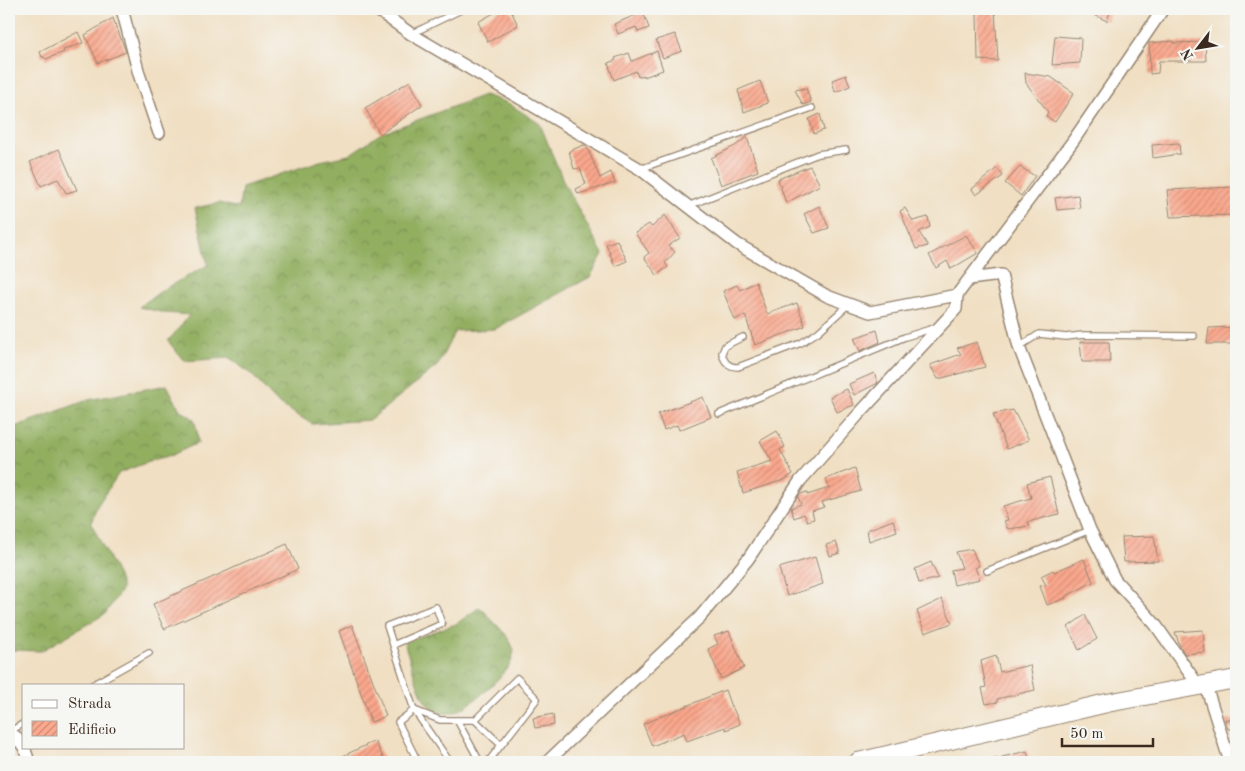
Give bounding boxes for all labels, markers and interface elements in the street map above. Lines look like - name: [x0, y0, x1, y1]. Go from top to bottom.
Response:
- north arrow: [1172, 22, 1222, 72]
- text: N: [1179, 46, 1196, 62]
- legend: [22, 684, 185, 748]
- text: Strada: [68, 697, 112, 712]
- scale bar: [1062, 716, 1154, 748]
- text: Edificio: [68, 723, 116, 738]
- text: 50 m: [1070, 727, 1104, 742]

